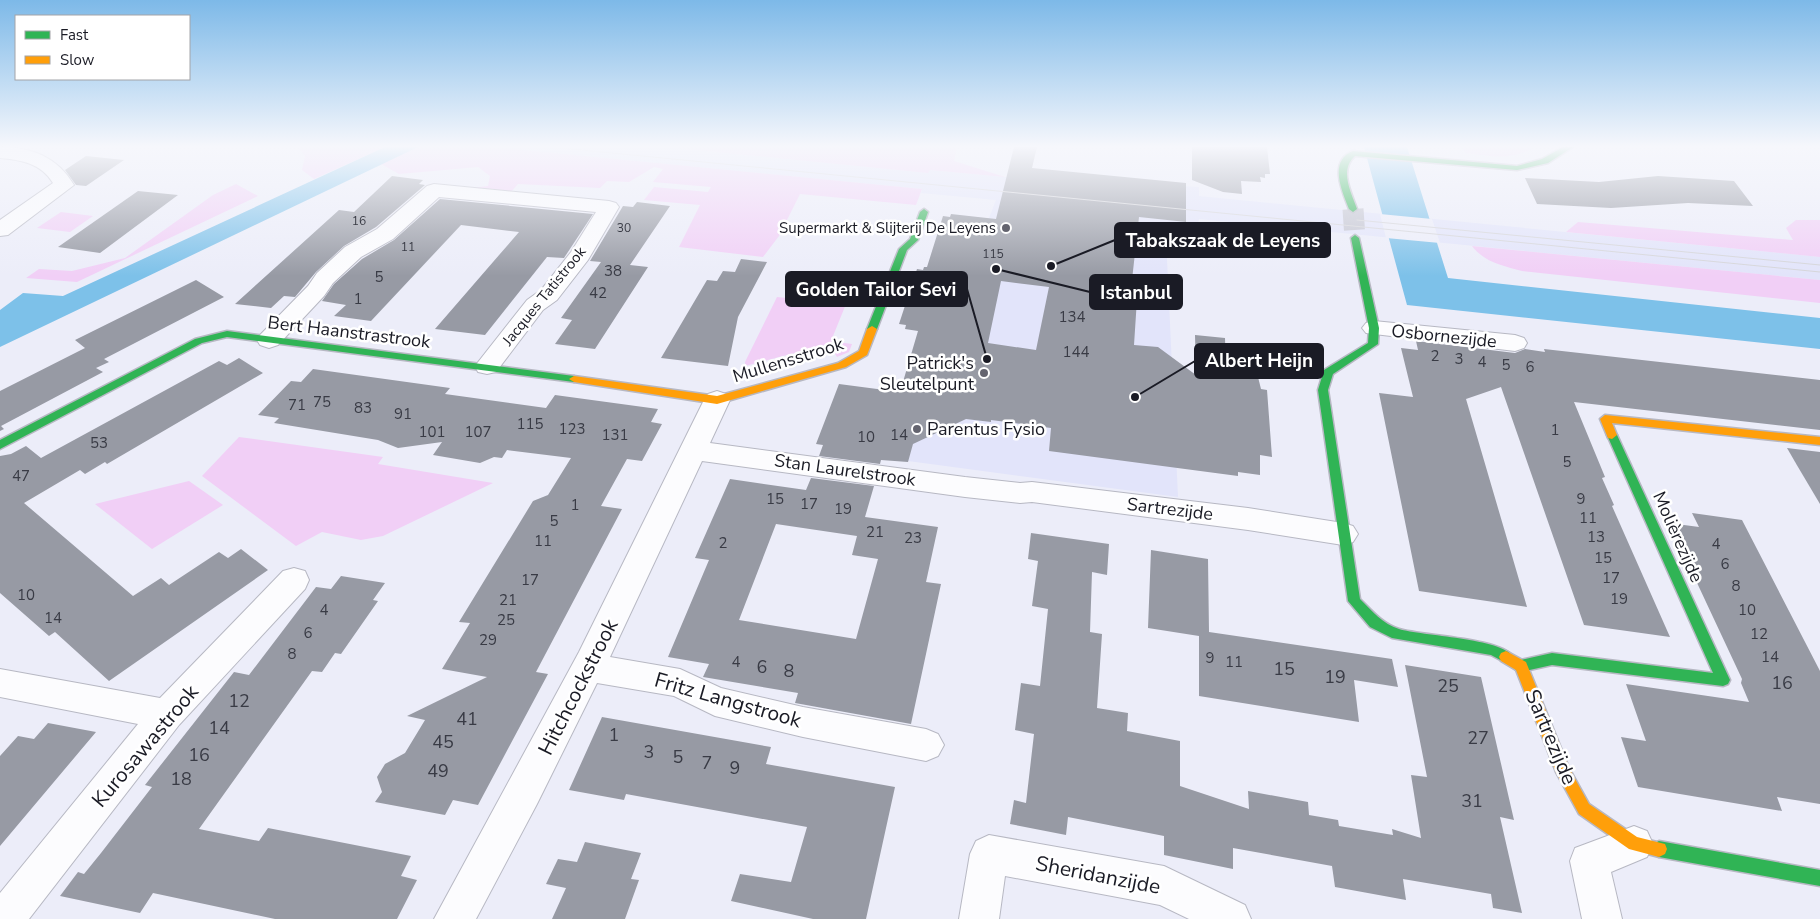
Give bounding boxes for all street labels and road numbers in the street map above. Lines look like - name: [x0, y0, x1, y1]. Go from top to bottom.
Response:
- street label: Jacques Tatistrook: [497, 242, 591, 351]
- street label: Bert Haanstrastrook: [266, 310, 433, 354]
- street label: Osbornezijde: [1390, 319, 1498, 353]
- street label: Mullensstrook: [730, 331, 847, 388]
- street label: Stan Laurelstrook: [773, 448, 918, 492]
- street label: Molièrezijde: [1647, 488, 1709, 586]
- street label: Sartrezijde: [1126, 492, 1214, 526]
- street label: Hitchcockstrook: [532, 614, 625, 760]
- street label: Fritz Langstrook: [651, 666, 805, 734]
- street label: Kurosawastrook: [85, 678, 205, 813]
- street label: Sartrezijde: [1518, 685, 1584, 789]
- street label: Sheridanzijde: [1033, 849, 1163, 901]

